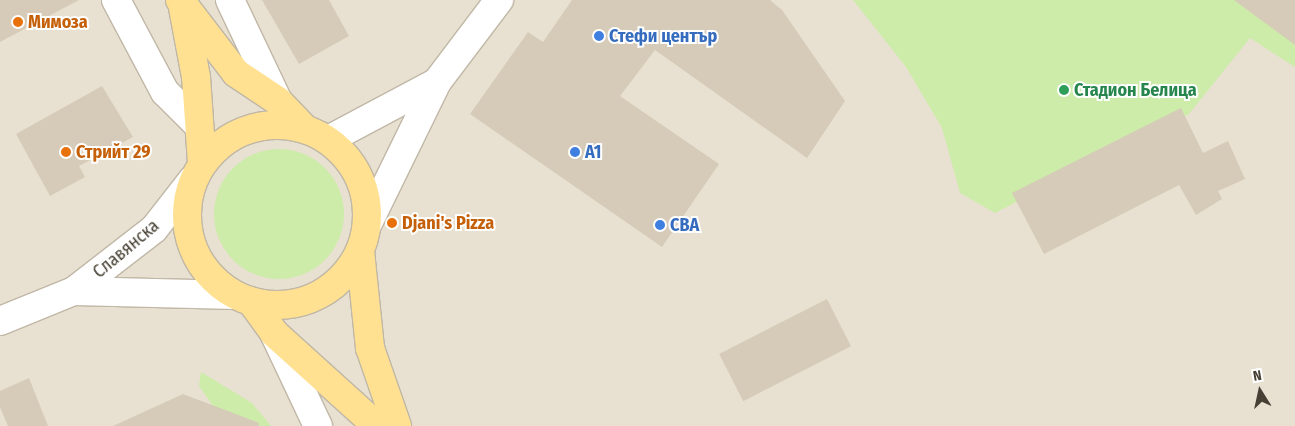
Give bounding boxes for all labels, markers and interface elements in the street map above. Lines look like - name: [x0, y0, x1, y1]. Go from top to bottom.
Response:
- place label: Мимоза: [28, 11, 88, 33]
- marker: Мимоза: [12, 16, 24, 28]
- place label: Стефи център: [609, 25, 717, 47]
- marker: Стефи център: [593, 30, 605, 42]
- place label: Стадион Белица: [1074, 79, 1197, 101]
- marker: Стадион Белица: [1058, 84, 1070, 96]
- place label: Стрийт 29: [76, 141, 150, 163]
- place label: A1: [585, 141, 601, 163]
- marker: Стрийт 29: [60, 146, 72, 158]
- marker: A1: [569, 146, 581, 158]
- place label: Djani's Pizza: [402, 212, 494, 234]
- place label: CBA: [670, 214, 699, 236]
- street label: Славянска: [89, 215, 163, 283]
- marker: Djani's Pizza: [386, 217, 398, 229]
- marker: CBA: [654, 219, 666, 231]
- north arrow: [1235, 366, 1285, 416]
- text: N: [1252, 367, 1263, 385]

